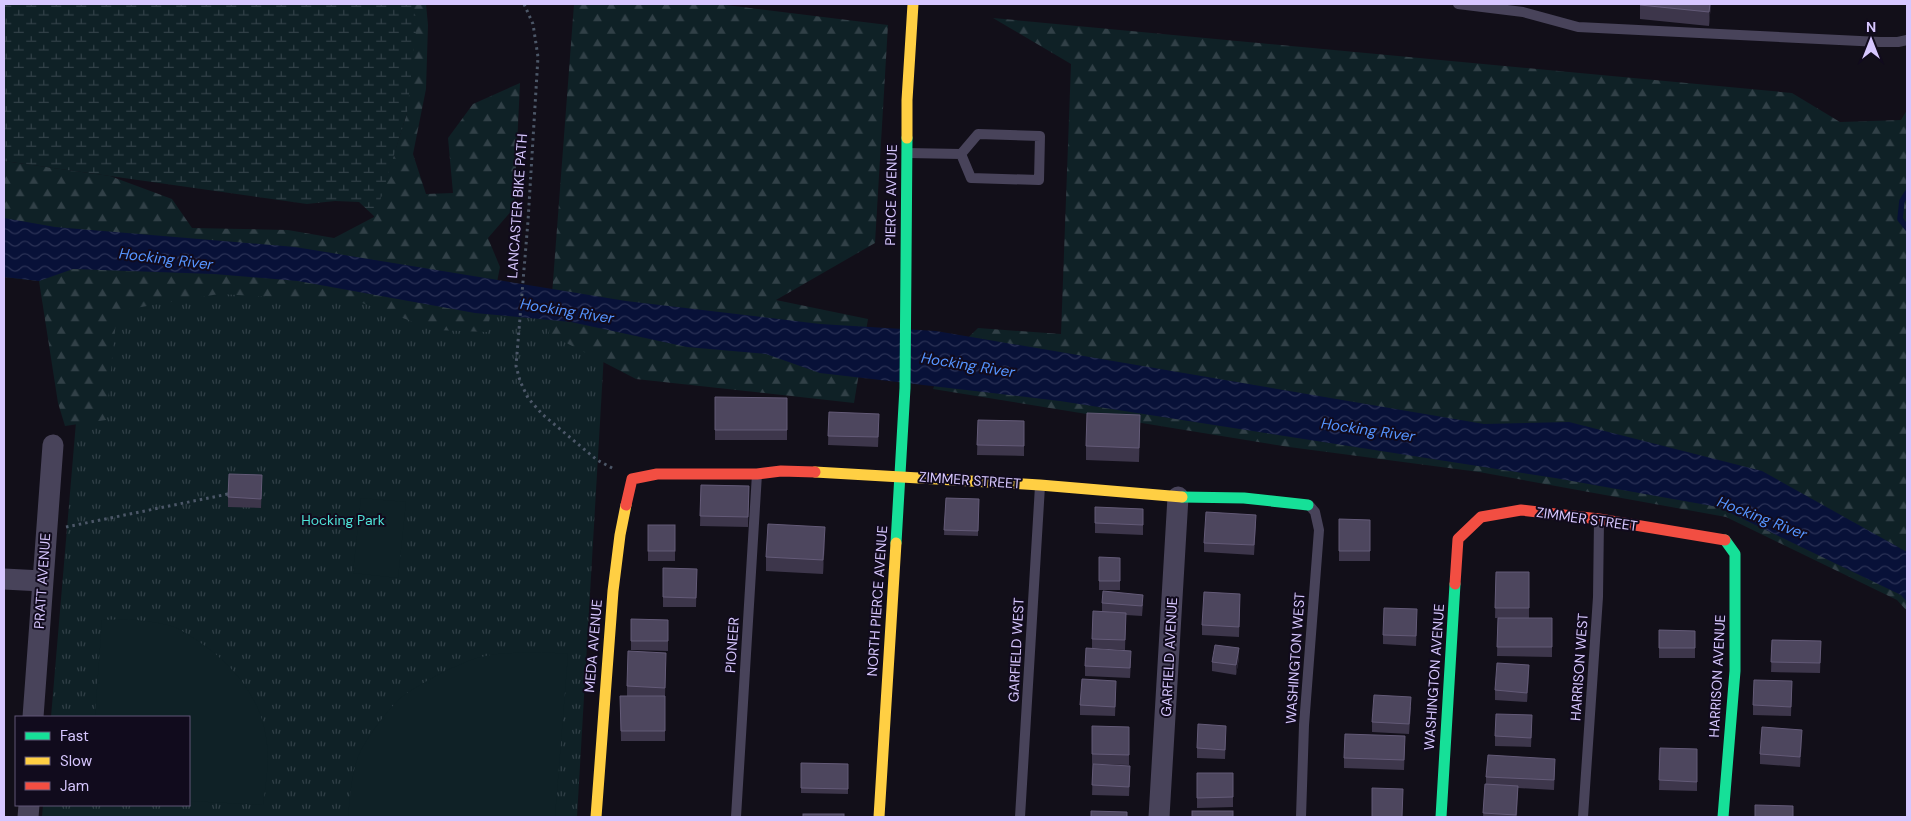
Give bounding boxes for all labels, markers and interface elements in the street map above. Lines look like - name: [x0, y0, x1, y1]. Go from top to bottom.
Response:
- north arrow: [1846, 15, 1896, 65]
- text: N: [1866, 18, 1876, 36]
- street label: LANCASTER BIKE PATH: [503, 133, 531, 279]
- street label: PIERCE AVENUE: [881, 144, 901, 246]
- water label: Hocking River: [118, 243, 215, 275]
- water label: Hocking River: [519, 294, 616, 328]
- water label: Hocking River: [920, 348, 1017, 382]
- water label: Hocking River: [1320, 414, 1417, 447]
- street label: ZIMMER STREET: [918, 467, 1022, 493]
- water label: Hocking River: [1714, 492, 1810, 544]
- street label: ZIMMER STREET: [1535, 503, 1639, 535]
- park label: Hocking Park: [301, 511, 385, 529]
- street label: NORTH PIERCE AVENUE: [863, 525, 891, 677]
- street label: PRATT AVENUE: [30, 532, 54, 630]
- street label: WASHINGTON WEST: [1281, 591, 1309, 724]
- street label: GARFIELD WEST: [1004, 597, 1028, 703]
- street label: GARFIELD AVENUE: [1157, 597, 1181, 717]
- street label: MEDA AVENUE: [580, 599, 606, 693]
- street label: WASHINGTON AVENUE: [1420, 603, 1448, 751]
- street label: HARRISON WEST: [1566, 612, 1592, 722]
- street label: HARRISON AVENUE: [1705, 614, 1729, 738]
- street label: PIONEER: [721, 616, 743, 674]
- legend: [15, 716, 190, 806]
- text: Fast: [60, 726, 89, 746]
- text: Slow: [60, 751, 93, 771]
- text: Jam: [60, 776, 89, 796]

